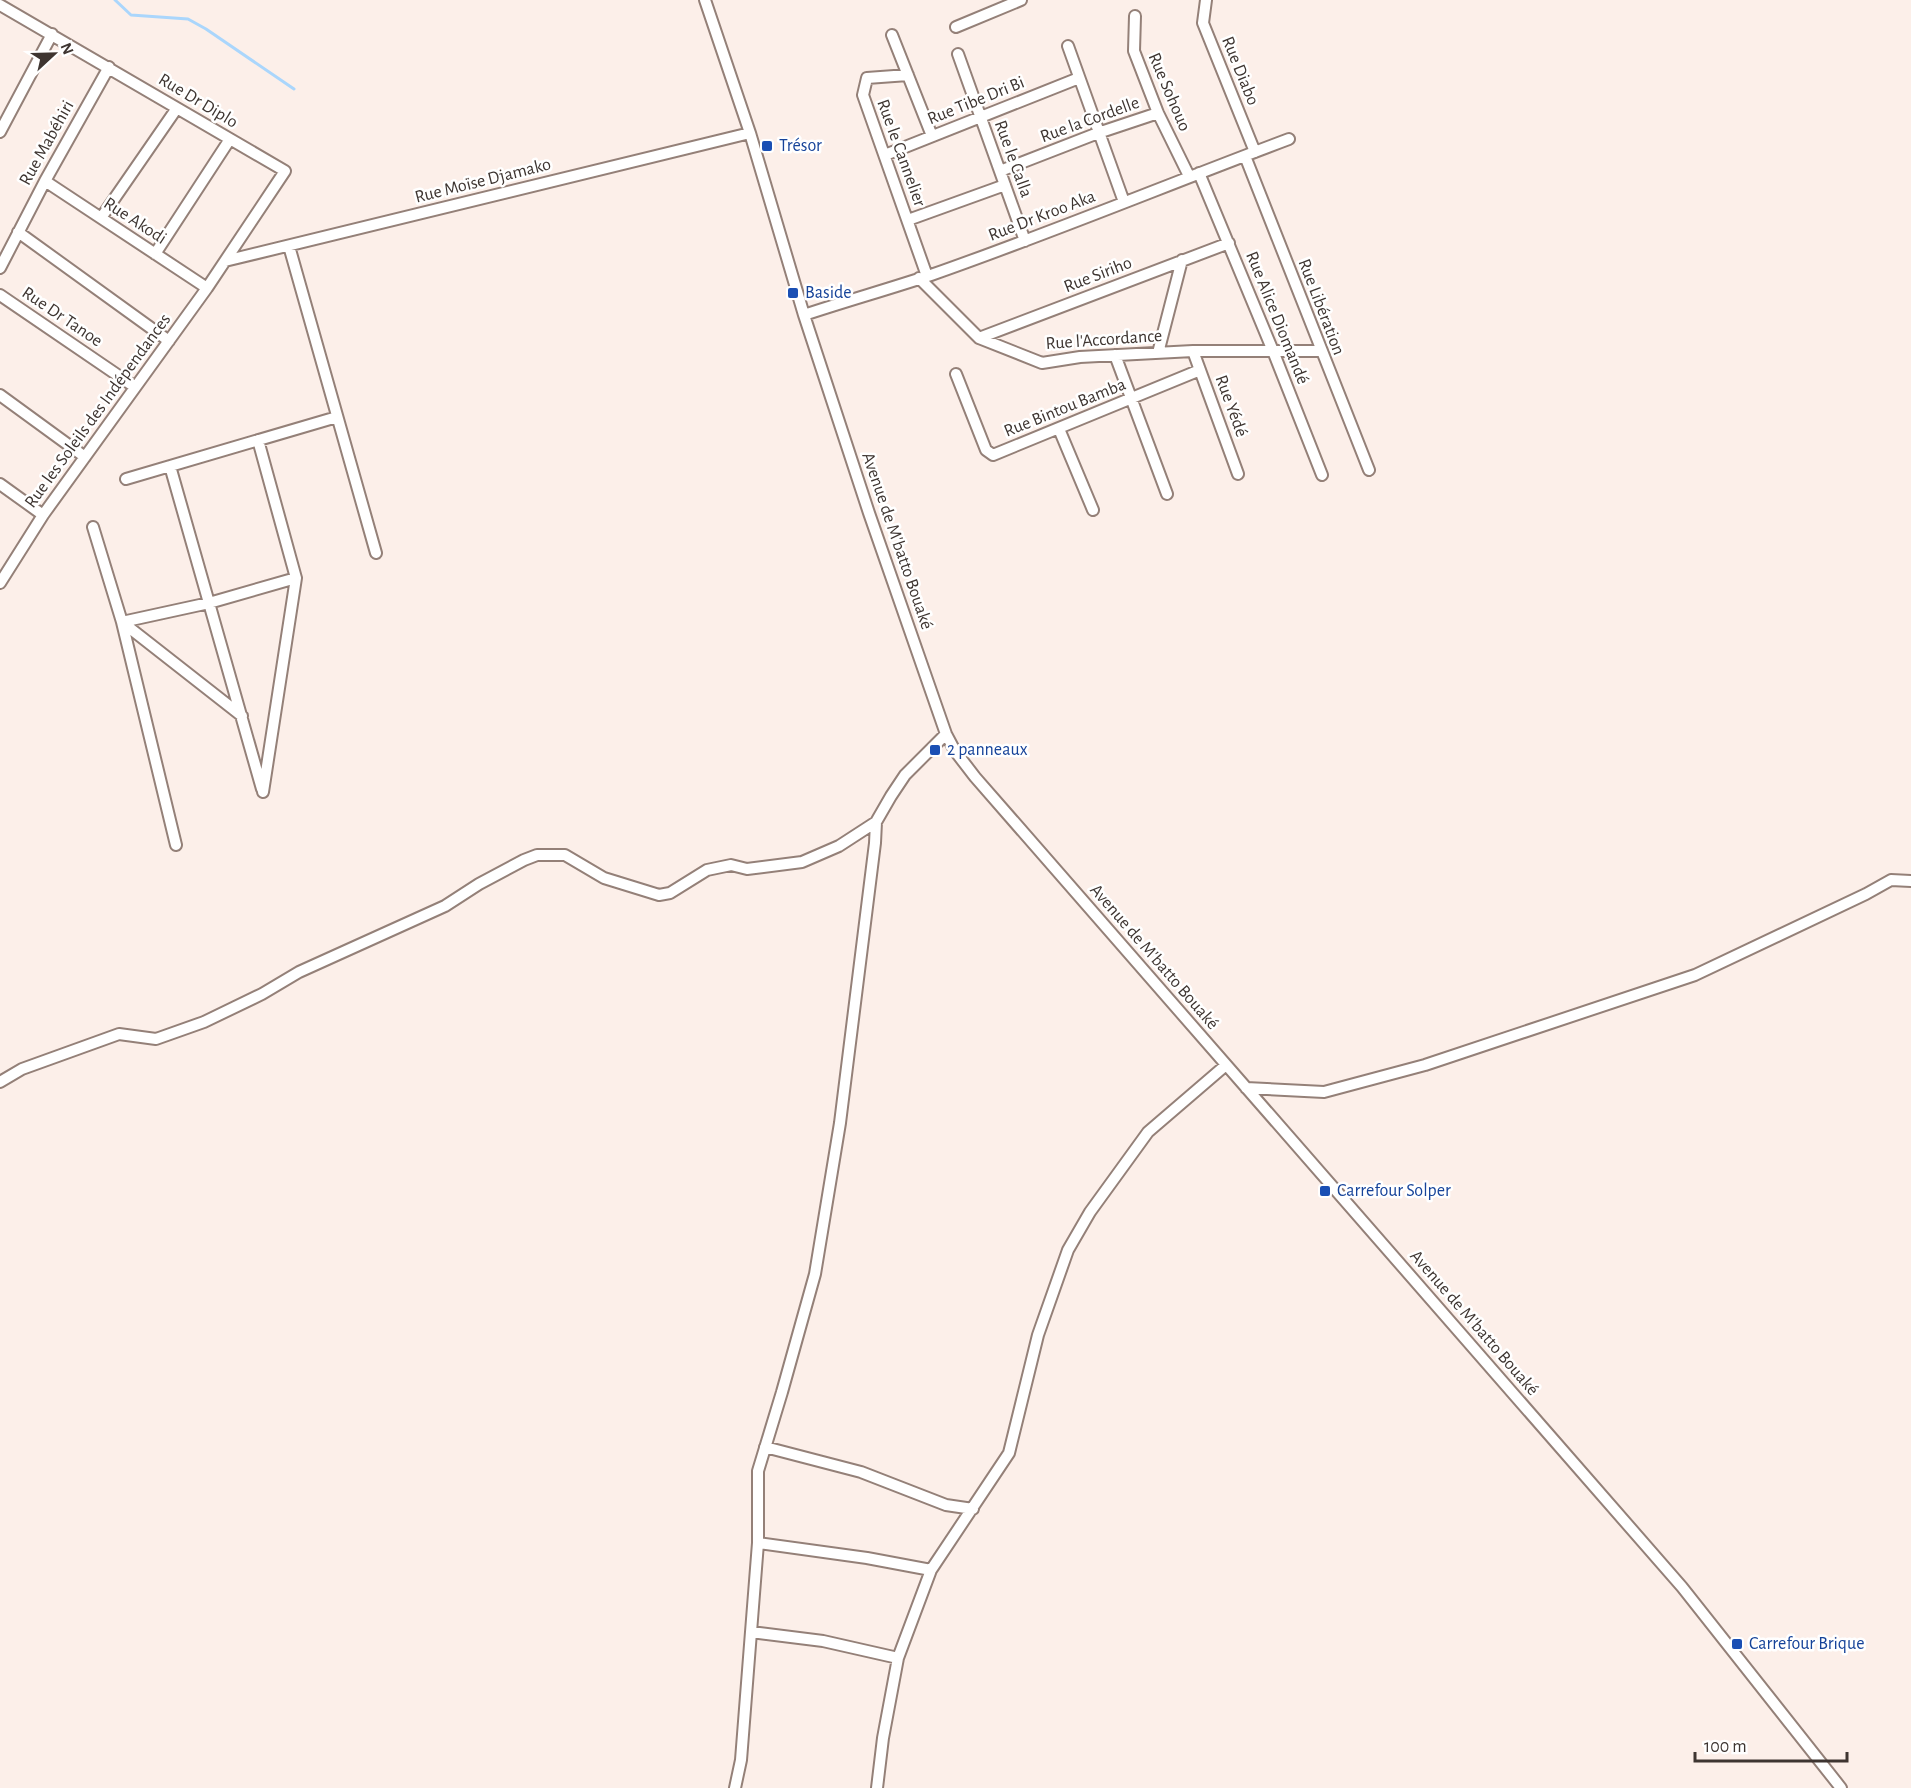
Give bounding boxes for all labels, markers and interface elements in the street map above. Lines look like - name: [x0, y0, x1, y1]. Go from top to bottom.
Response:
- north arrow: [24, 24, 84, 84]
- street label: Rue Diabo: [1218, 34, 1262, 108]
- text: N: [57, 41, 76, 57]
- street label: Rue Sohouo: [1144, 50, 1194, 134]
- street label: Rue Dr Diplo: [155, 70, 241, 132]
- street label: Rue Tibe Dri Bi: [925, 73, 1027, 129]
- street label: Rue la Cordelle: [1038, 94, 1142, 146]
- street label: Rue le Cannelier: [873, 97, 929, 209]
- street label: Rue Mabéhiri: [16, 98, 78, 188]
- street label: Rue le Calla: [991, 118, 1035, 200]
- place label: Trésor: [779, 137, 822, 155]
- marker: Trésor: [760, 139, 774, 153]
- street label: Rue Moïse Djamako: [413, 155, 553, 207]
- street label: Rue Dr Kroo Aka: [986, 187, 1098, 245]
- street label: Rue Akodi: [100, 194, 170, 248]
- street label: Rue Alice Diomandé: [1242, 249, 1312, 387]
- street label: Rue Siriho: [1062, 254, 1135, 296]
- street label: Rue Libération: [1294, 256, 1348, 358]
- street label: Rue Dr Tanoe: [19, 284, 105, 350]
- place label: Baside: [805, 284, 852, 302]
- marker: Baside: [786, 286, 800, 300]
- street label: Rue les Soleils des Indépendances: [22, 311, 174, 511]
- street label: Rue l'Accordance: [1045, 327, 1163, 353]
- street label: Rue Yédé: [1212, 373, 1250, 439]
- street label: Rue Bintou Bamba: [1002, 375, 1128, 441]
- street label: Avenue de M'batto Bouaké: [858, 450, 936, 632]
- place label: 2 panneaux: [947, 741, 1028, 759]
- marker: 2 panneaux: [928, 743, 942, 757]
- street label: Avenue de M'batto Bouaké: [1086, 881, 1222, 1033]
- place label: Carrefour Solper: [1337, 1182, 1451, 1200]
- marker: Carrefour Solper: [1318, 1184, 1332, 1198]
- street label: Avenue de M'batto Bouaké: [1406, 1247, 1542, 1399]
- place label: Carrefour Brique: [1749, 1635, 1864, 1653]
- marker: Carrefour Brique: [1730, 1637, 1744, 1651]
- scale bar: [1695, 1725, 1846, 1763]
- text: 100 m: [1704, 1738, 1747, 1756]

